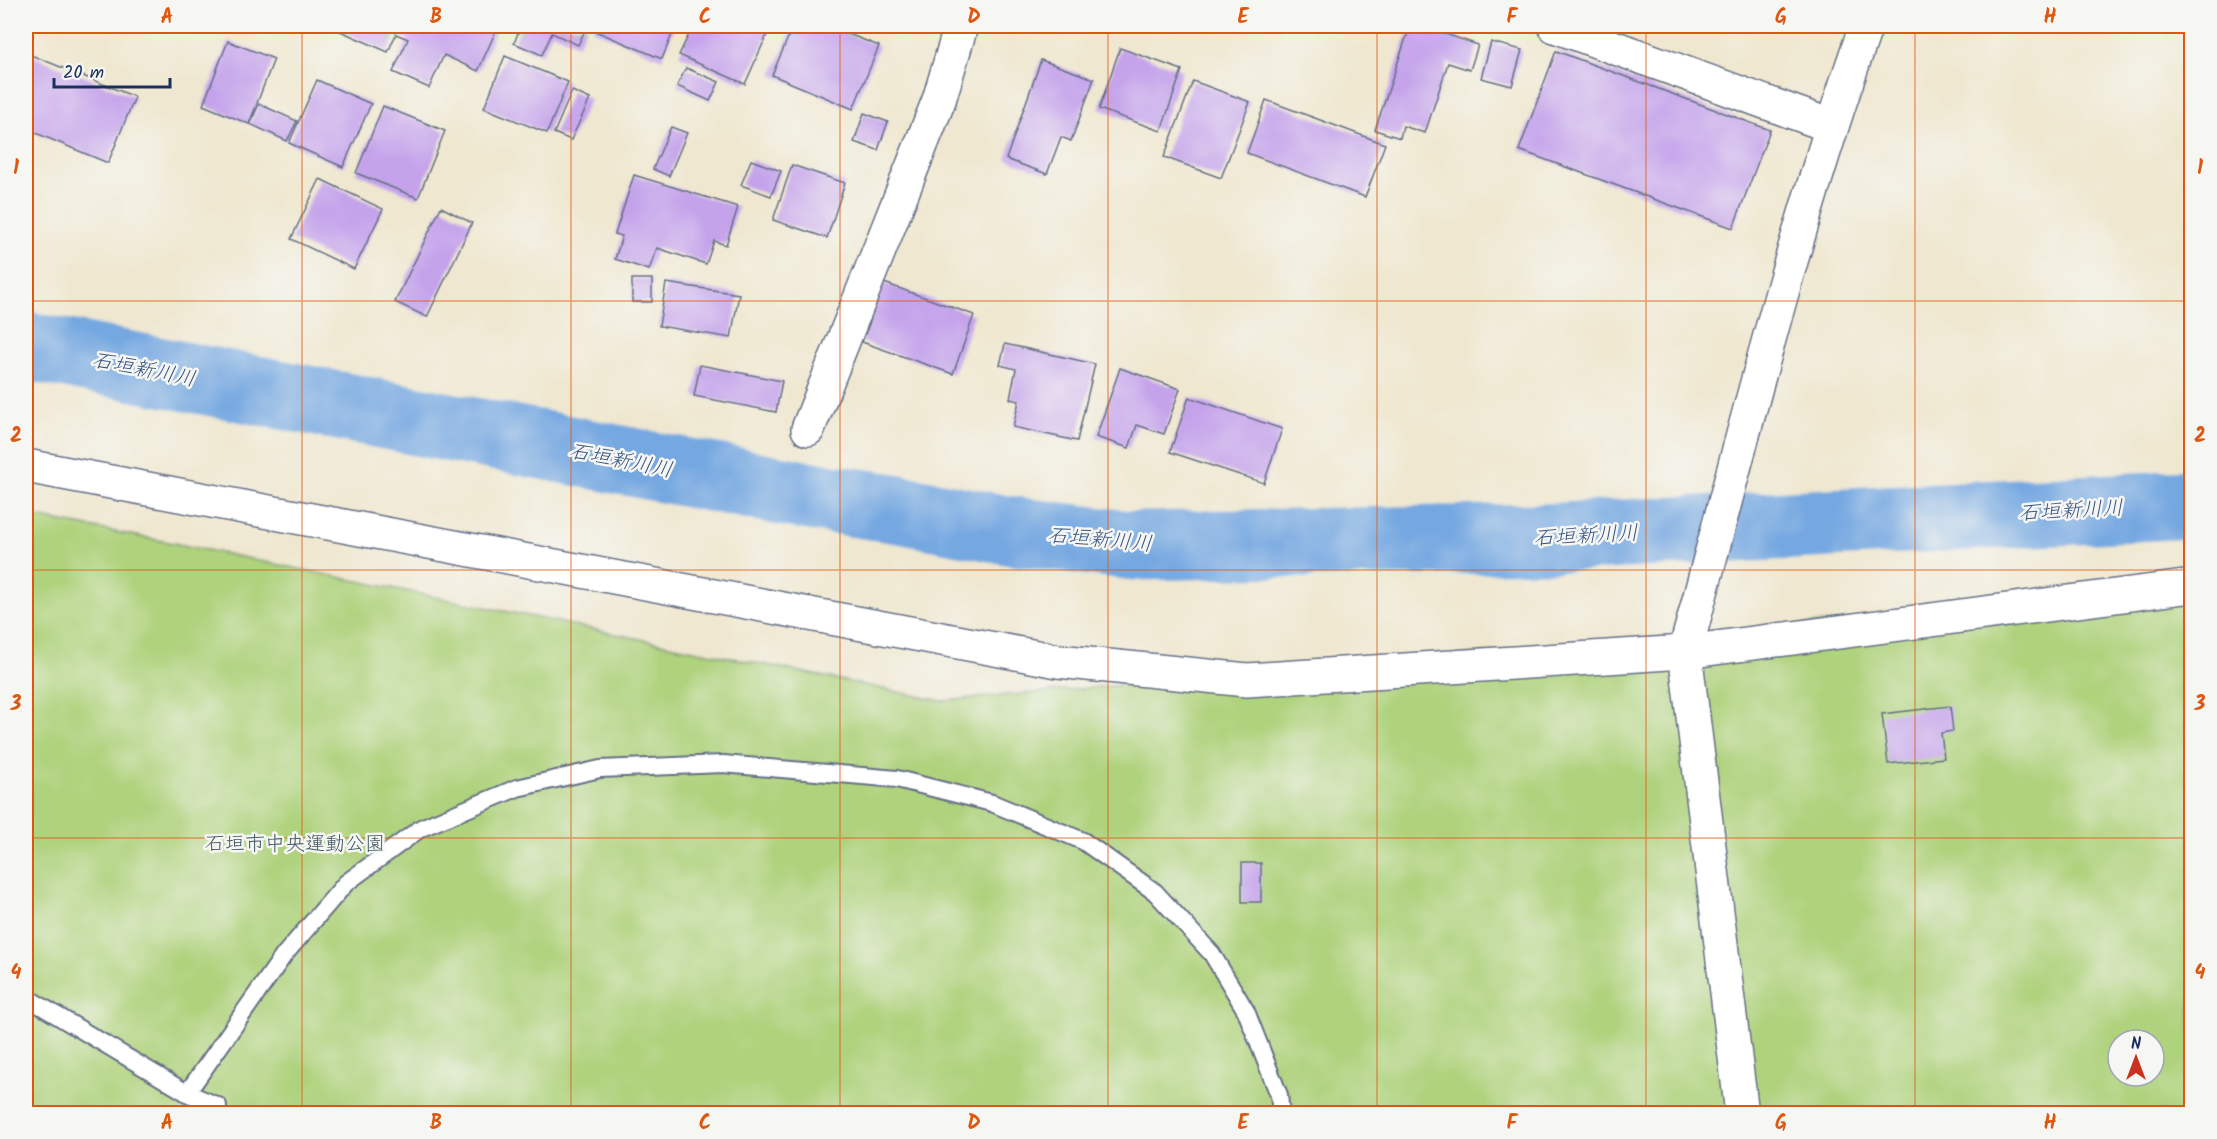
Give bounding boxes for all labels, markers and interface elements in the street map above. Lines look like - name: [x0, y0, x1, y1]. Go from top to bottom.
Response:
- text: A: [161, 2, 173, 34]
- text: B: [430, 2, 442, 34]
- text: C: [699, 2, 711, 34]
- text: D: [967, 2, 981, 34]
- text: E: [1237, 2, 1249, 34]
- text: F: [1507, 2, 1519, 34]
- text: G: [1775, 2, 1787, 34]
- text: H: [2043, 2, 2057, 34]
- scale bar: [54, 51, 170, 89]
- text: 20 m: [63, 59, 104, 88]
- text: 1: [13, 153, 19, 185]
- text: 1: [2197, 153, 2203, 185]
- water label: 石垣新川川: [89, 344, 198, 397]
- text: 2: [10, 421, 22, 453]
- text: 2: [2194, 421, 2206, 453]
- water label: 石垣新川川: [566, 435, 675, 488]
- water label: 石垣新川川: [2018, 492, 2124, 531]
- water label: 石垣新川川: [1533, 517, 1639, 556]
- water label: 石垣新川川: [1046, 519, 1154, 562]
- text: 3: [10, 689, 22, 721]
- text: 3: [2194, 689, 2206, 721]
- park label: 石垣市中央運動公園: [205, 829, 385, 861]
- text: 4: [11, 958, 22, 990]
- text: 4: [2195, 958, 2206, 990]
- north arrow: [2106, 1028, 2166, 1088]
- text: N: [2131, 1032, 2141, 1057]
- text: A: [161, 1108, 173, 1139]
- text: B: [430, 1108, 442, 1139]
- text: C: [699, 1108, 711, 1139]
- text: D: [967, 1108, 981, 1139]
- text: E: [1237, 1108, 1249, 1139]
- text: F: [1507, 1108, 1519, 1139]
- text: G: [1775, 1108, 1787, 1139]
- text: H: [2043, 1108, 2057, 1139]

